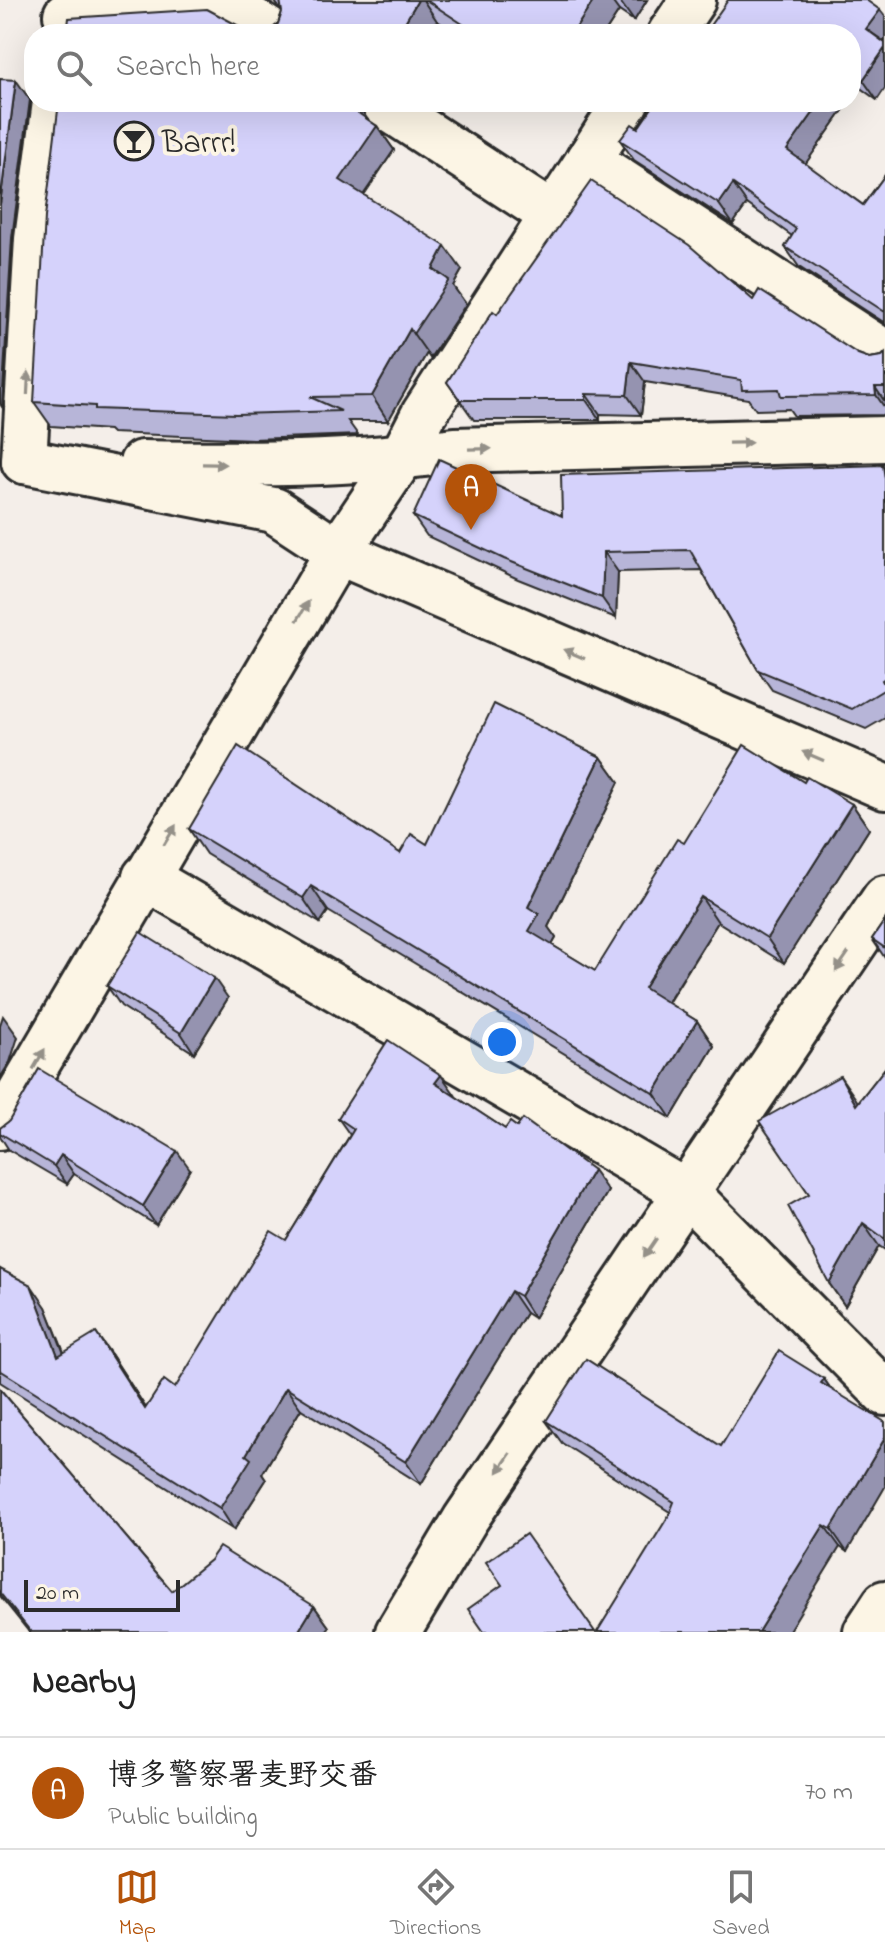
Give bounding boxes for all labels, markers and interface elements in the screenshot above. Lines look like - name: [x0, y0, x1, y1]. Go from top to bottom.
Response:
- search box: [24, 24, 861, 112]
- icon: search: [52, 46, 96, 90]
- text: Search here: [116, 46, 260, 90]
- bar icon: Barrr!: [113, 120, 155, 162]
- place label: Barrr!: [161, 121, 236, 168]
- one-way arrow: [22, 370, 35, 395]
- one-way arrow: [728, 436, 753, 449]
- one-way arrow: [468, 443, 493, 455]
- one-way arrow: [202, 458, 227, 470]
- pin: A: [445, 464, 497, 530]
- one-way arrow: [296, 600, 310, 622]
- one-way arrow: [563, 647, 586, 660]
- one-way arrow: [801, 750, 825, 763]
- one-way arrow: [163, 824, 177, 846]
- one-way arrow: [834, 952, 849, 973]
- your location: [482, 1022, 522, 1062]
- one-way arrow: [32, 1048, 46, 1071]
- one-way arrow: [643, 1237, 658, 1259]
- one-way arrow: [497, 1452, 512, 1474]
- scale bar: [24, 1576, 180, 1612]
- text: 20 m: [36, 1578, 79, 1610]
- text: Nearby: [32, 1659, 136, 1709]
- text: 博多警察署麦野交番: [108, 1755, 378, 1799]
- text: A: [50, 1774, 66, 1812]
- text: 70 m: [804, 1774, 853, 1812]
- text: Public building: [108, 1799, 258, 1837]
- tab: Map: [115, 1865, 159, 1945]
- tab: Directions: [390, 1865, 481, 1945]
- tab: Saved: [712, 1865, 770, 1945]

